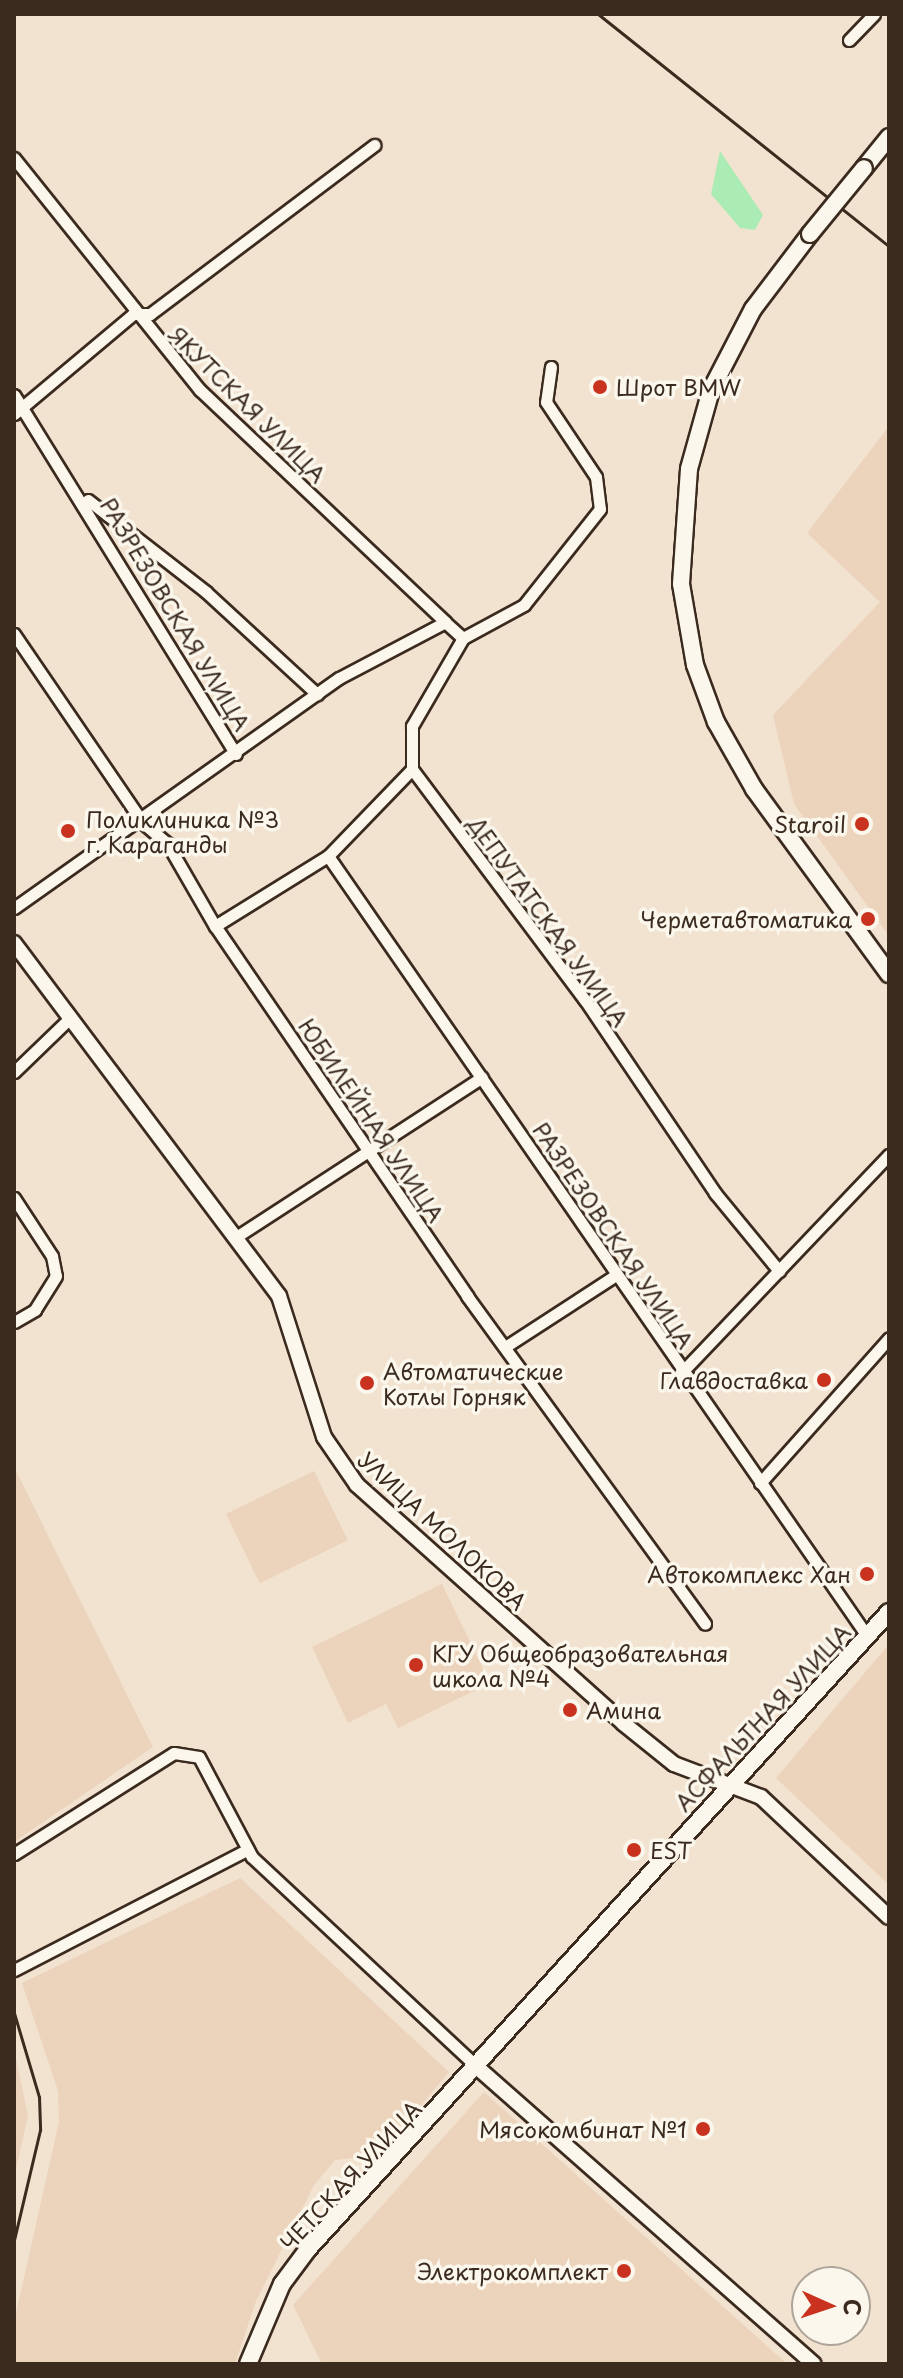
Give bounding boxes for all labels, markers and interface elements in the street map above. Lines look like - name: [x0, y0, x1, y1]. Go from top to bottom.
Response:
- street label: ЯКУТСКАЯ УЛИЦА: [164, 320, 332, 488]
- place label: Шрот BMW: [616, 374, 741, 400]
- marker: Шрот BMW: [591, 378, 609, 396]
- street label: РАЗРЕЗОВСКАЯ УЛИЦА: [96, 493, 256, 735]
- place label: Поликлиника №3 г. Караганды: [86, 805, 279, 856]
- street label: ДЕПУТАТСКАЯ УЛИЦА: [463, 810, 635, 1032]
- place label: Staroil: [774, 811, 846, 837]
- marker: Staroil: [853, 815, 871, 833]
- marker: Поликлиника №3 г. Караганды: [57, 820, 79, 842]
- place label: Черметавтоматика: [640, 906, 852, 932]
- marker: Черметавтоматика: [859, 910, 877, 928]
- street label: ЮБИЛЕЙНАЯ УЛИЦА: [294, 1013, 450, 1227]
- street label: РАЗРЕЗОВСКАЯ УЛИЦА: [528, 1117, 700, 1353]
- place label: Автоматические Котлы Горняк: [383, 1357, 563, 1408]
- place label: Главдоставка: [660, 1367, 808, 1393]
- marker: Главдоставка: [815, 1371, 833, 1389]
- marker: Автоматические Котлы Горняк: [358, 1374, 376, 1392]
- street label: УЛИЦА МОЛОКОВА: [353, 1445, 533, 1615]
- place label: Автокомплекс Хан: [646, 1561, 851, 1587]
- marker: Автокомплекс Хан: [858, 1565, 876, 1583]
- street label: АСФАЛЬТНАЯ УЛИЦА: [669, 1618, 855, 1816]
- place label: КГУ Общеобразовательная школа №4: [432, 1639, 730, 1690]
- marker: КГУ Общеобразовательная школа №4: [407, 1656, 425, 1674]
- place label: Амина: [586, 1697, 661, 1723]
- marker: Амина: [561, 1701, 579, 1719]
- place label: EST: [650, 1837, 692, 1863]
- marker: EST: [625, 1841, 643, 1859]
- street label: ЧЕТСКАЯ УЛИЦА: [274, 2095, 426, 2255]
- place label: Мясокомбинат №1: [479, 2116, 687, 2142]
- marker: Мясокомбинат №1: [694, 2120, 712, 2138]
- place label: Электрокомплект: [417, 2258, 608, 2284]
- marker: Электрокомплект: [615, 2262, 633, 2280]
- north arrow: [791, 2266, 871, 2346]
- text: С: [837, 2298, 870, 2316]

